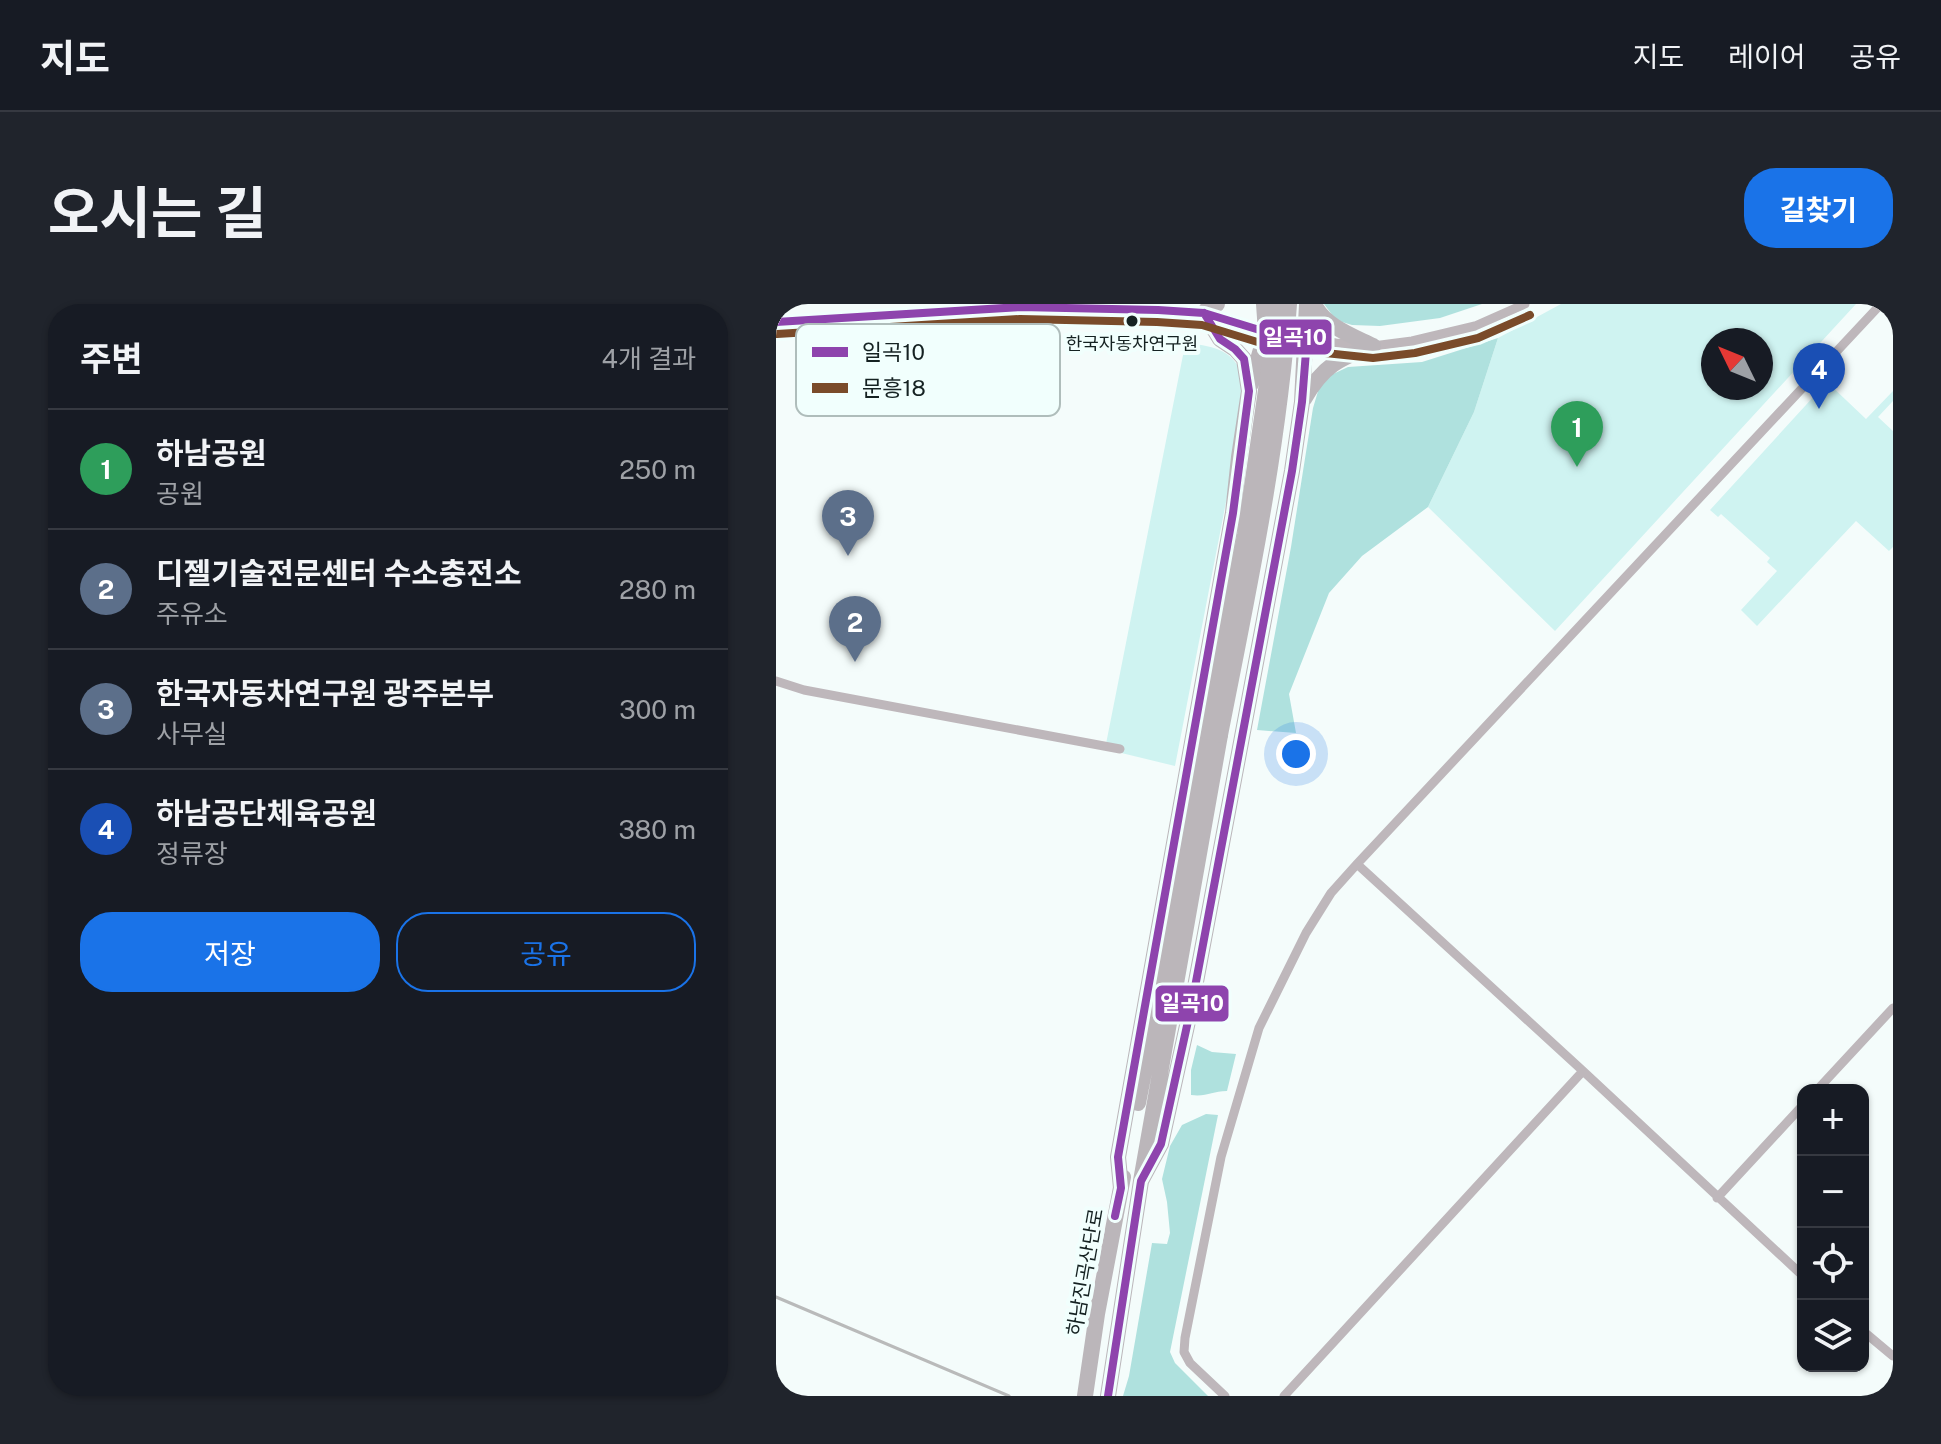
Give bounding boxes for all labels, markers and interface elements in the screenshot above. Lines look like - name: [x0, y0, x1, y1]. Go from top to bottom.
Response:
- text: 지도: [40, 36, 110, 81]
- text: 지도: [1633, 40, 1684, 73]
- text: 레이어: [1728, 40, 1805, 73]
- text: 공유: [1849, 40, 1901, 73]
- button: 길찾기: [1744, 168, 1893, 248]
- text: 오시는 길: [48, 180, 267, 246]
- marker: 한국자동차연구원: [1124, 313, 1140, 329]
- line badge: 일곡10: [1258, 318, 1333, 356]
- legend: [796, 324, 1060, 416]
- text: 일곡10: [1263, 324, 1327, 350]
- north arrow: [1701, 328, 1773, 400]
- place label: 한국자동차연구원: [1066, 333, 1198, 354]
- text: 주변: [80, 339, 143, 379]
- text: 일곡10: [862, 339, 925, 365]
- text: 4개 결과: [602, 343, 696, 374]
- pin: 4: [1793, 343, 1845, 409]
- text: 문흥18: [862, 375, 926, 401]
- pin: 1: [1551, 401, 1603, 467]
- text: 하남공원: [156, 435, 266, 471]
- text: 1: [100, 454, 112, 485]
- text: 250 m: [619, 454, 696, 485]
- text: 공원: [156, 478, 204, 509]
- pin: 3: [822, 490, 874, 556]
- text: 디젤기술전문센터 수소충전소: [156, 555, 522, 591]
- text: 2: [98, 574, 114, 605]
- text: 280 m: [619, 574, 696, 605]
- pin: 2: [829, 596, 881, 662]
- text: 주유소: [156, 598, 228, 629]
- text: 한국자동차연구원 광주본부: [156, 675, 494, 711]
- text: 3: [97, 694, 115, 725]
- text: 300 m: [619, 694, 696, 725]
- text: 사무실: [156, 718, 228, 749]
- your location: [1276, 734, 1316, 774]
- text: 하남공단체육공원: [156, 795, 377, 831]
- text: 4: [97, 814, 115, 845]
- text: 380 m: [618, 814, 696, 845]
- text: 정류장: [156, 838, 228, 869]
- button: 저장: [80, 912, 380, 992]
- button: 공유: [396, 912, 696, 992]
- line badge: 일곡10: [1154, 984, 1230, 1023]
- text: 일곡10: [1160, 990, 1224, 1016]
- map controls: [1797, 1084, 1869, 1372]
- button: +: [1797, 1084, 1869, 1156]
- button: −: [1797, 1156, 1869, 1228]
- street label: 하남진곡산단로: [1062, 1206, 1108, 1338]
- button: locate: [1797, 1228, 1869, 1300]
- button: layers: [1797, 1300, 1869, 1372]

